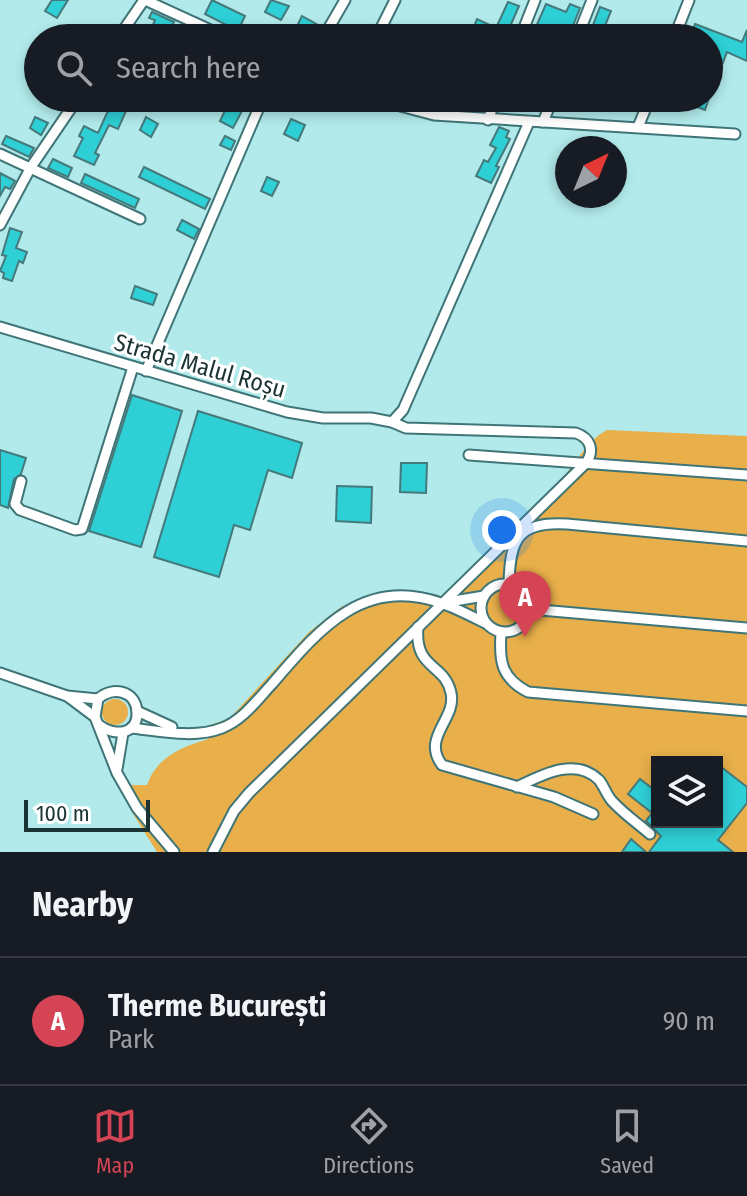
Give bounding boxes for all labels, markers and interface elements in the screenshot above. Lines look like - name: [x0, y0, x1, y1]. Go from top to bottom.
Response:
- search box: [24, 24, 723, 112]
- icon: search: [52, 46, 96, 90]
- text: Search here: [116, 50, 261, 86]
- north arrow: [555, 136, 627, 208]
- street label: Strada Malul Roșu: [111, 328, 289, 405]
- your location: [482, 510, 522, 550]
- pin: A: [499, 571, 551, 637]
- map controls: [651, 756, 723, 828]
- button: layers: [651, 756, 723, 828]
- scale bar: [24, 796, 150, 832]
- text: 100 m: [36, 800, 90, 827]
- text: Nearby: [32, 884, 133, 925]
- text: Therme București: [108, 988, 327, 1024]
- text: A: [51, 1006, 65, 1037]
- text: 90 m: [663, 1006, 715, 1037]
- text: Park: [108, 1024, 154, 1055]
- tab: Map: [93, 1104, 137, 1179]
- tab: Directions: [323, 1104, 414, 1179]
- tab: Saved: [600, 1104, 654, 1179]

